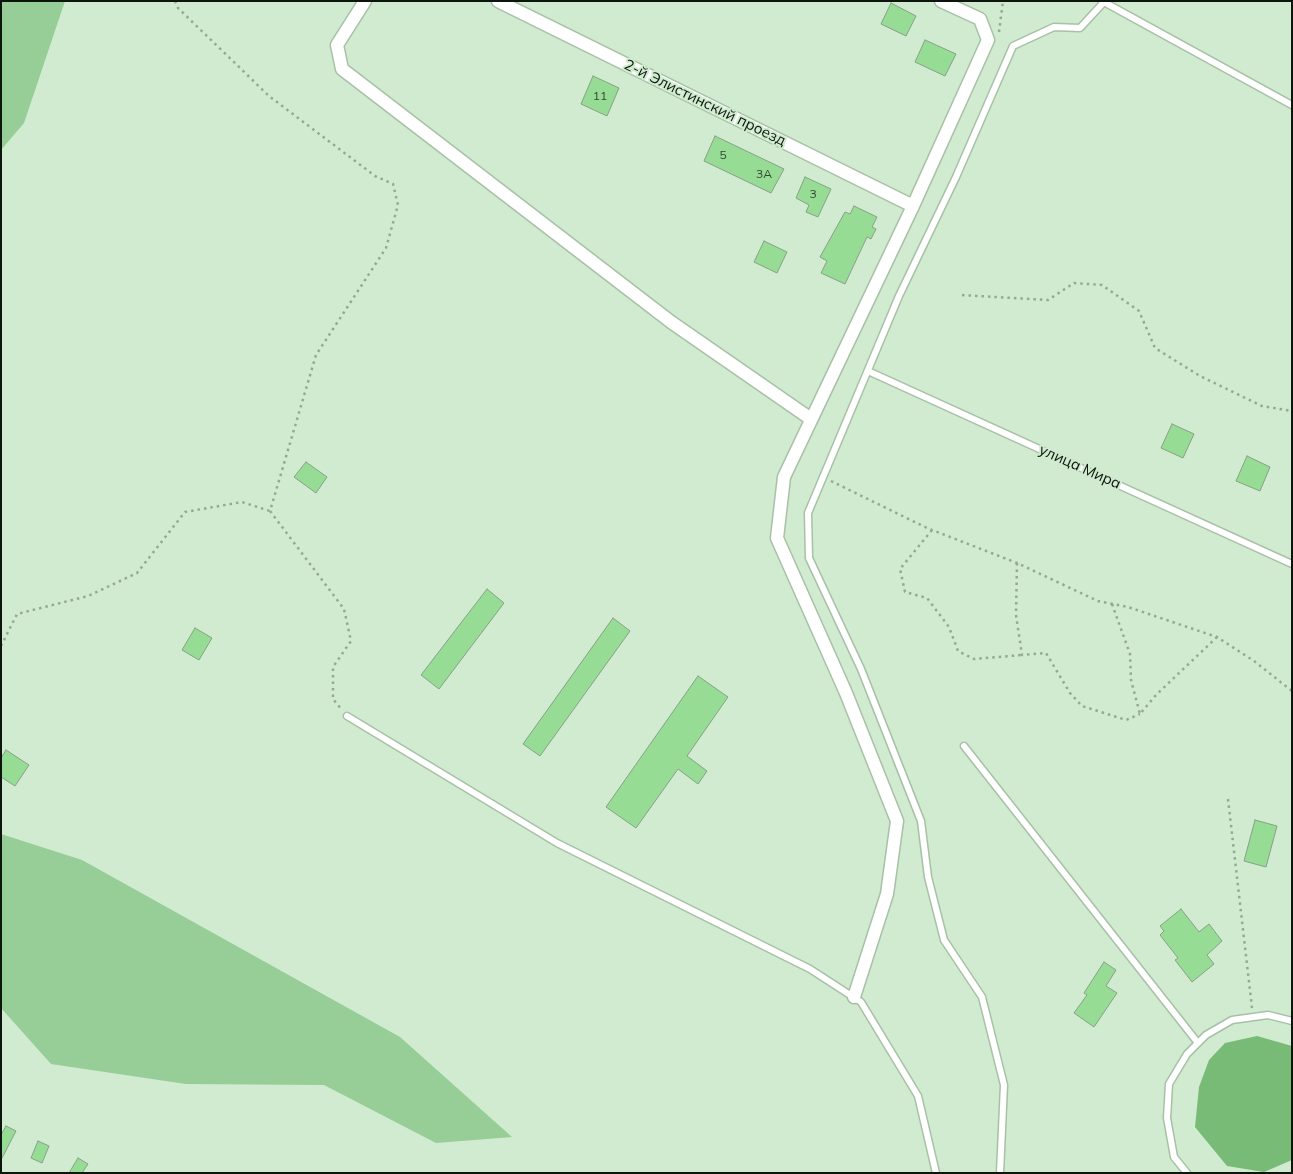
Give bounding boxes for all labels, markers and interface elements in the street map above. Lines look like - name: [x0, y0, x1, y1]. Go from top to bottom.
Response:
- street label: 2-й Элистинский проезд: [621, 56, 789, 150]
- house number: 11: [593, 89, 607, 103]
- house number: 5: [719, 148, 727, 162]
- house number: 3А: [756, 167, 772, 181]
- house number: 3: [809, 187, 817, 201]
- street label: улица Мира: [1036, 441, 1124, 493]

